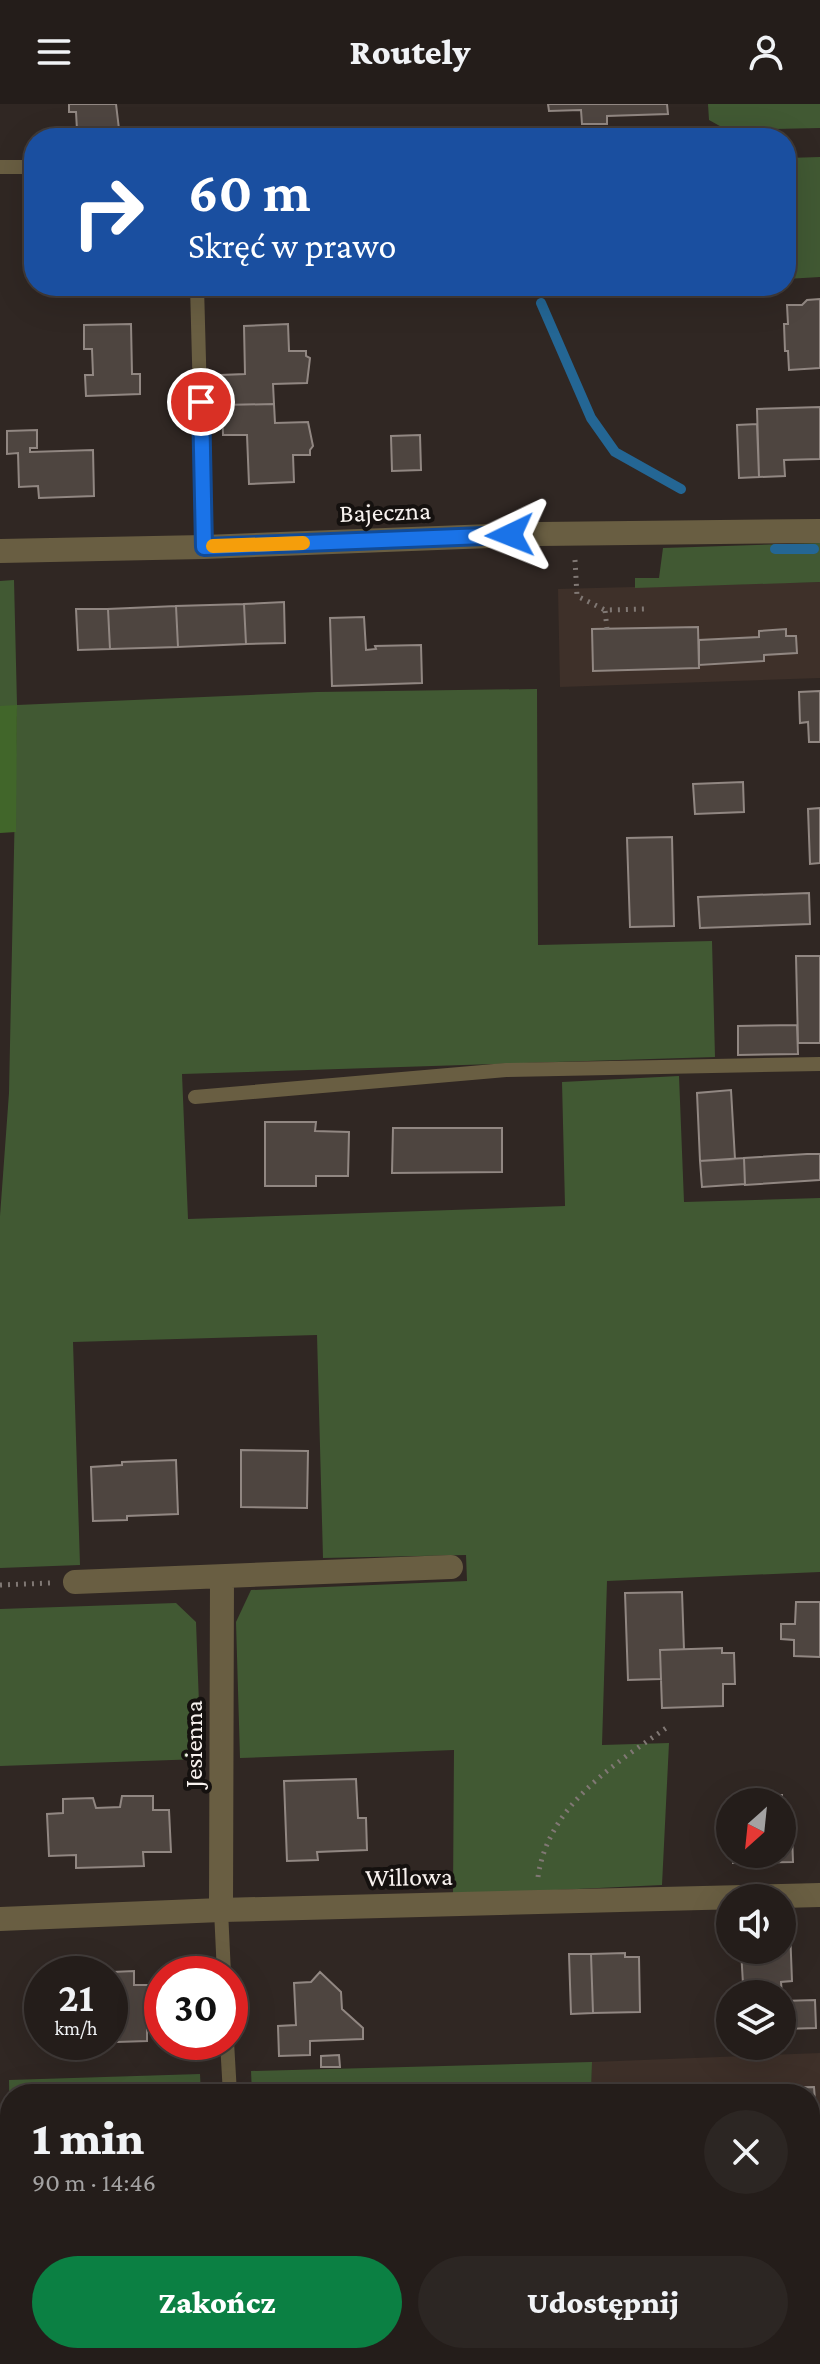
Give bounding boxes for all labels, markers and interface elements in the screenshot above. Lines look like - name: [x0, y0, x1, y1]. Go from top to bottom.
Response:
- icon: menu: [32, 30, 76, 74]
- icon: person: [744, 30, 788, 74]
- text: Routely: [350, 32, 470, 72]
- icon: right: [56, 160, 160, 264]
- text: 60 m: [188, 161, 311, 223]
- text: Skręć w prawo: [188, 226, 396, 266]
- pin: [167, 368, 235, 436]
- icon: arrive: [179, 380, 223, 424]
- position arrow: [468, 493, 552, 577]
- street label: Bajeczna: [339, 496, 431, 528]
- street label: Jesienna: [179, 1700, 208, 1790]
- north arrow: [716, 1788, 796, 1868]
- map controls: [716, 1788, 796, 2060]
- street label: Willowa: [365, 1862, 453, 1892]
- button: sound: [716, 1884, 796, 1964]
- speed limit sign: 30: [144, 1956, 248, 2060]
- text: 21: [58, 1975, 94, 2020]
- button: layers: [716, 1980, 796, 2060]
- text: km/h: [54, 2017, 98, 2039]
- button: close: [704, 2110, 788, 2194]
- text: 1 min: [32, 2111, 144, 2164]
- text: 90 m · 14:46: [32, 2168, 156, 2197]
- button: Zakończ: [32, 2256, 402, 2348]
- button: Udostępnij: [418, 2256, 788, 2348]

